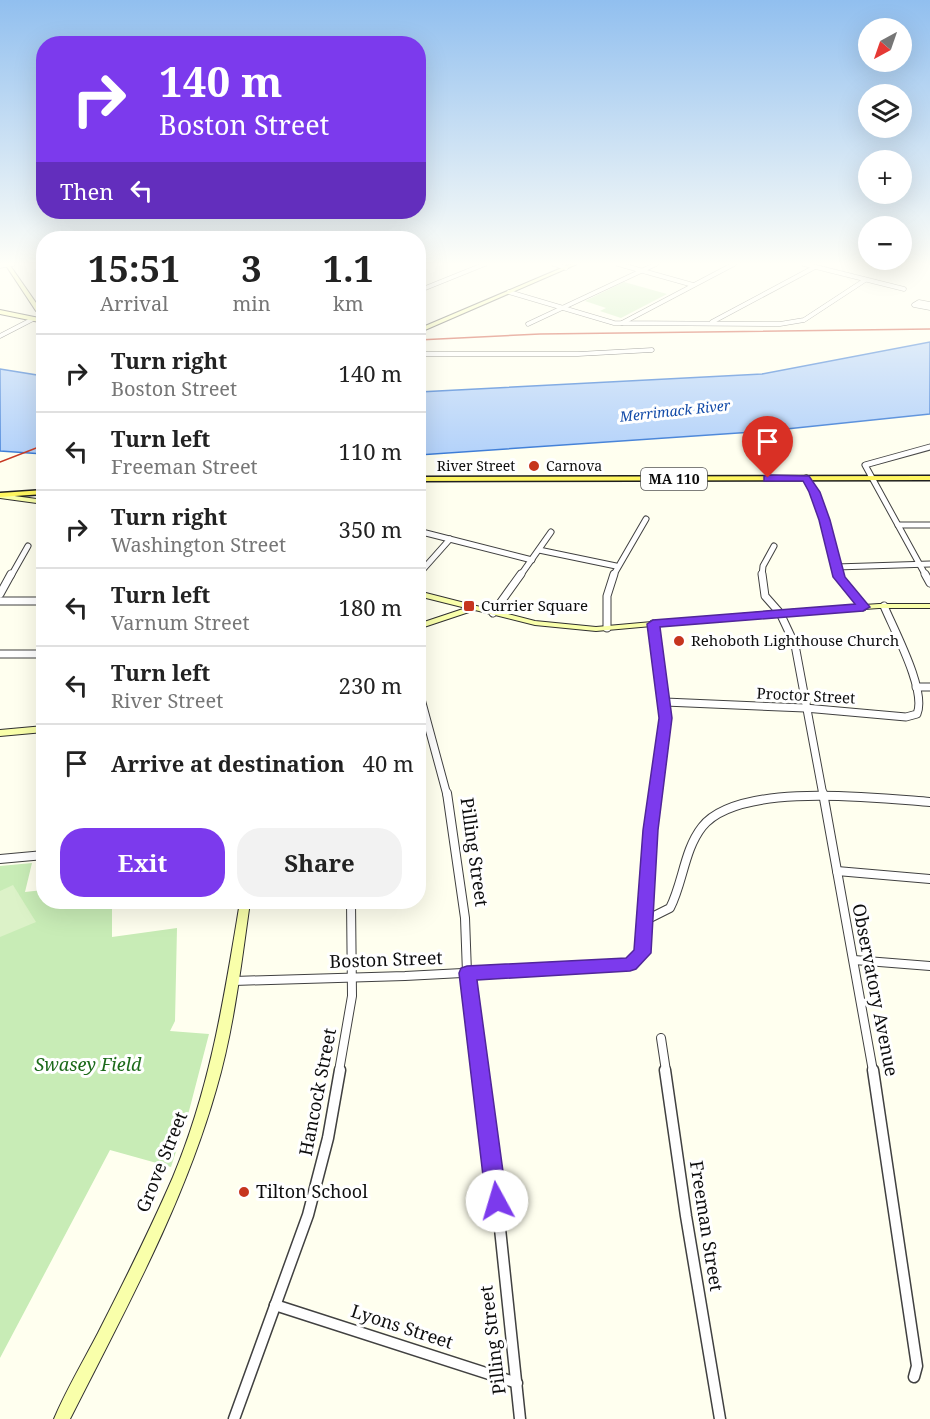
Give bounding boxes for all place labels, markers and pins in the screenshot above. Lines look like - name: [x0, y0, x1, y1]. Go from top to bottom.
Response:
- pin: [742, 416, 793, 478]
- place label: Carnova: [546, 456, 602, 475]
- marker: Carnova: [527, 459, 541, 473]
- place label: Currier Square: [481, 595, 588, 615]
- marker: Currier Square: [462, 599, 476, 613]
- place label: Rehoboth Lighthouse Church: [691, 630, 900, 650]
- marker: Rehoboth Lighthouse Church: [672, 634, 686, 648]
- place label: Tilton School: [256, 1179, 368, 1203]
- marker: Tilton School: [237, 1185, 251, 1199]

